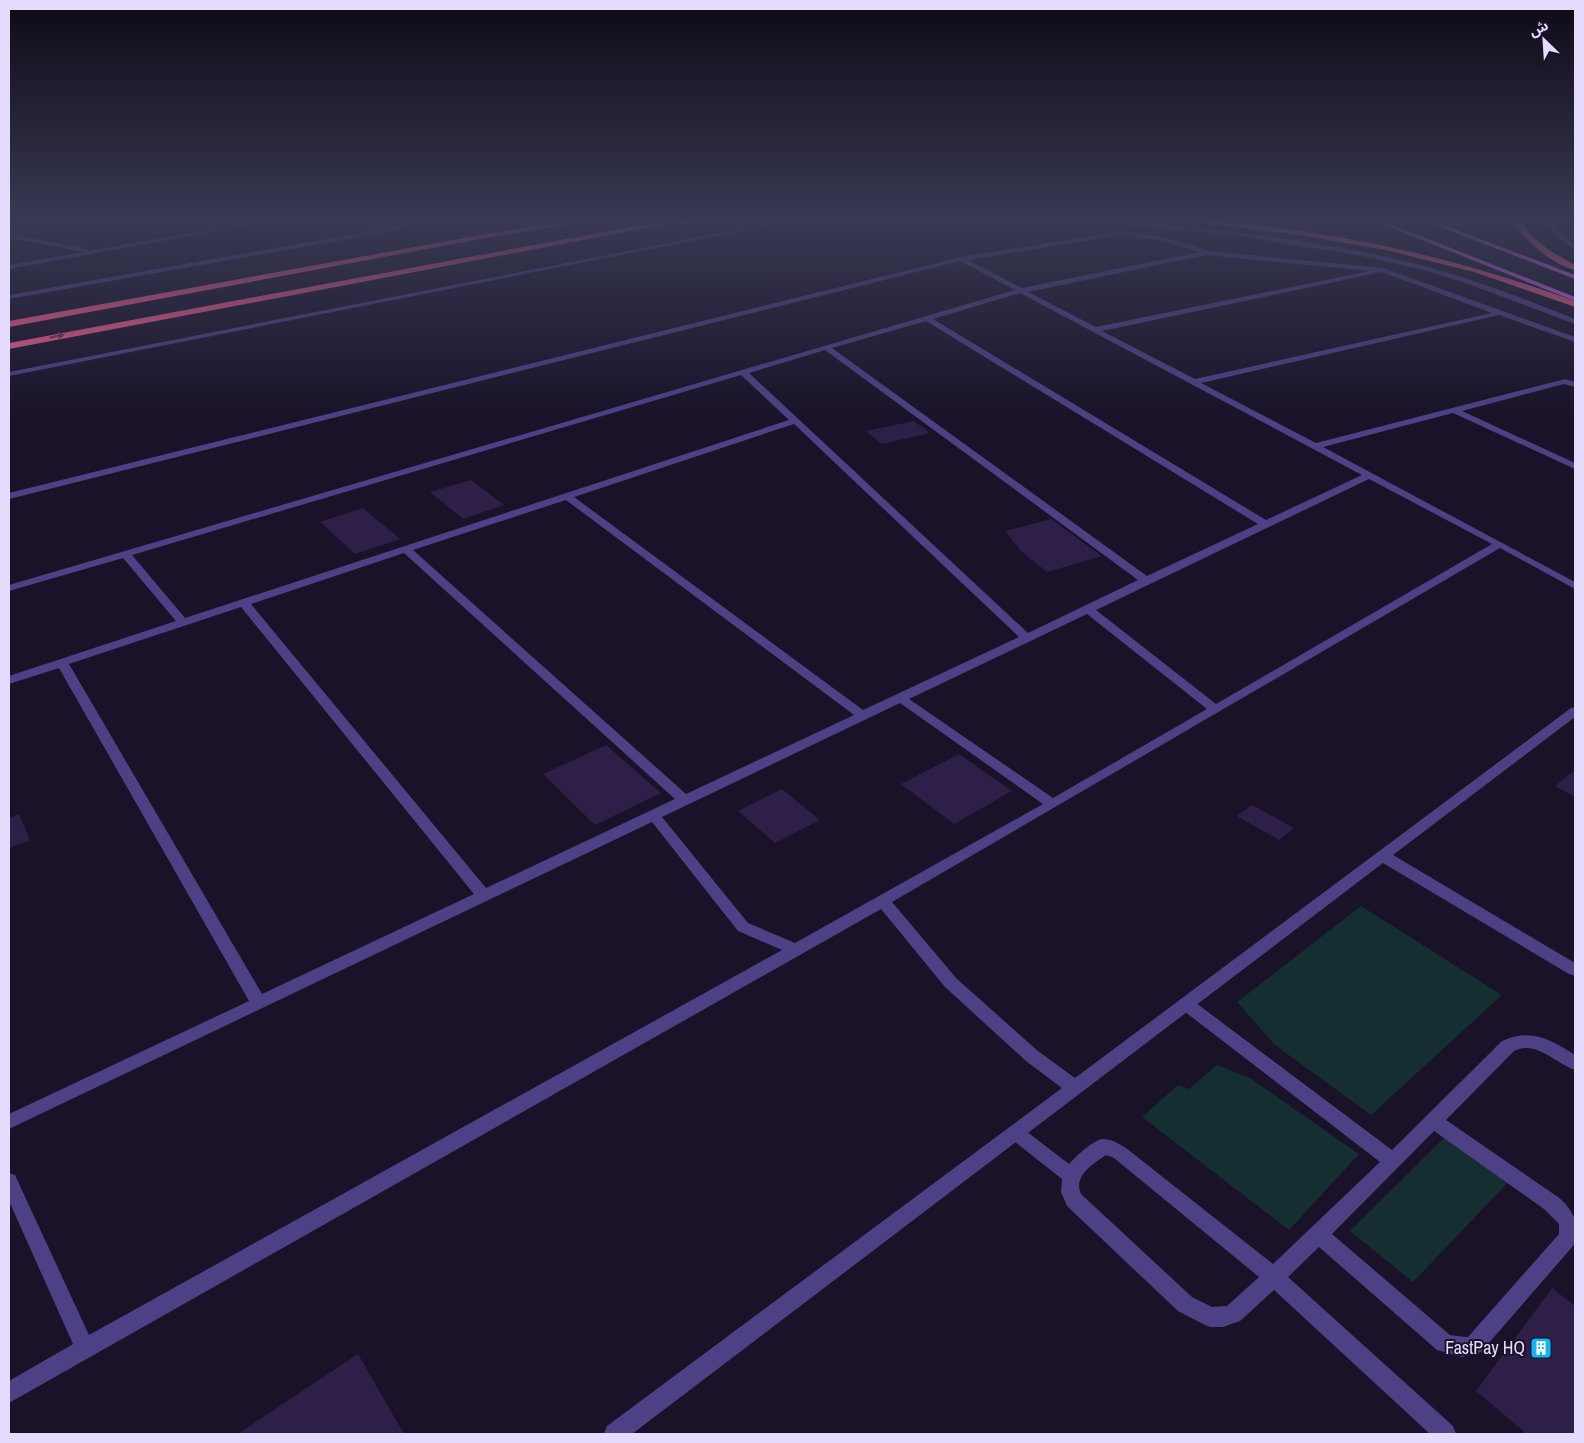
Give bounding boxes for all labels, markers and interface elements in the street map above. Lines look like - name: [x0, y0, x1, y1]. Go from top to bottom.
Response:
- north arrow: [1519, 15, 1569, 65]
- text: ش: [1526, 16, 1551, 40]
- one-way arrow: [49, 332, 65, 340]
- place label: FastPay HQ: [1445, 1335, 1525, 1360]
- building icon: FastPay HQ: [1529, 1336, 1553, 1360]

